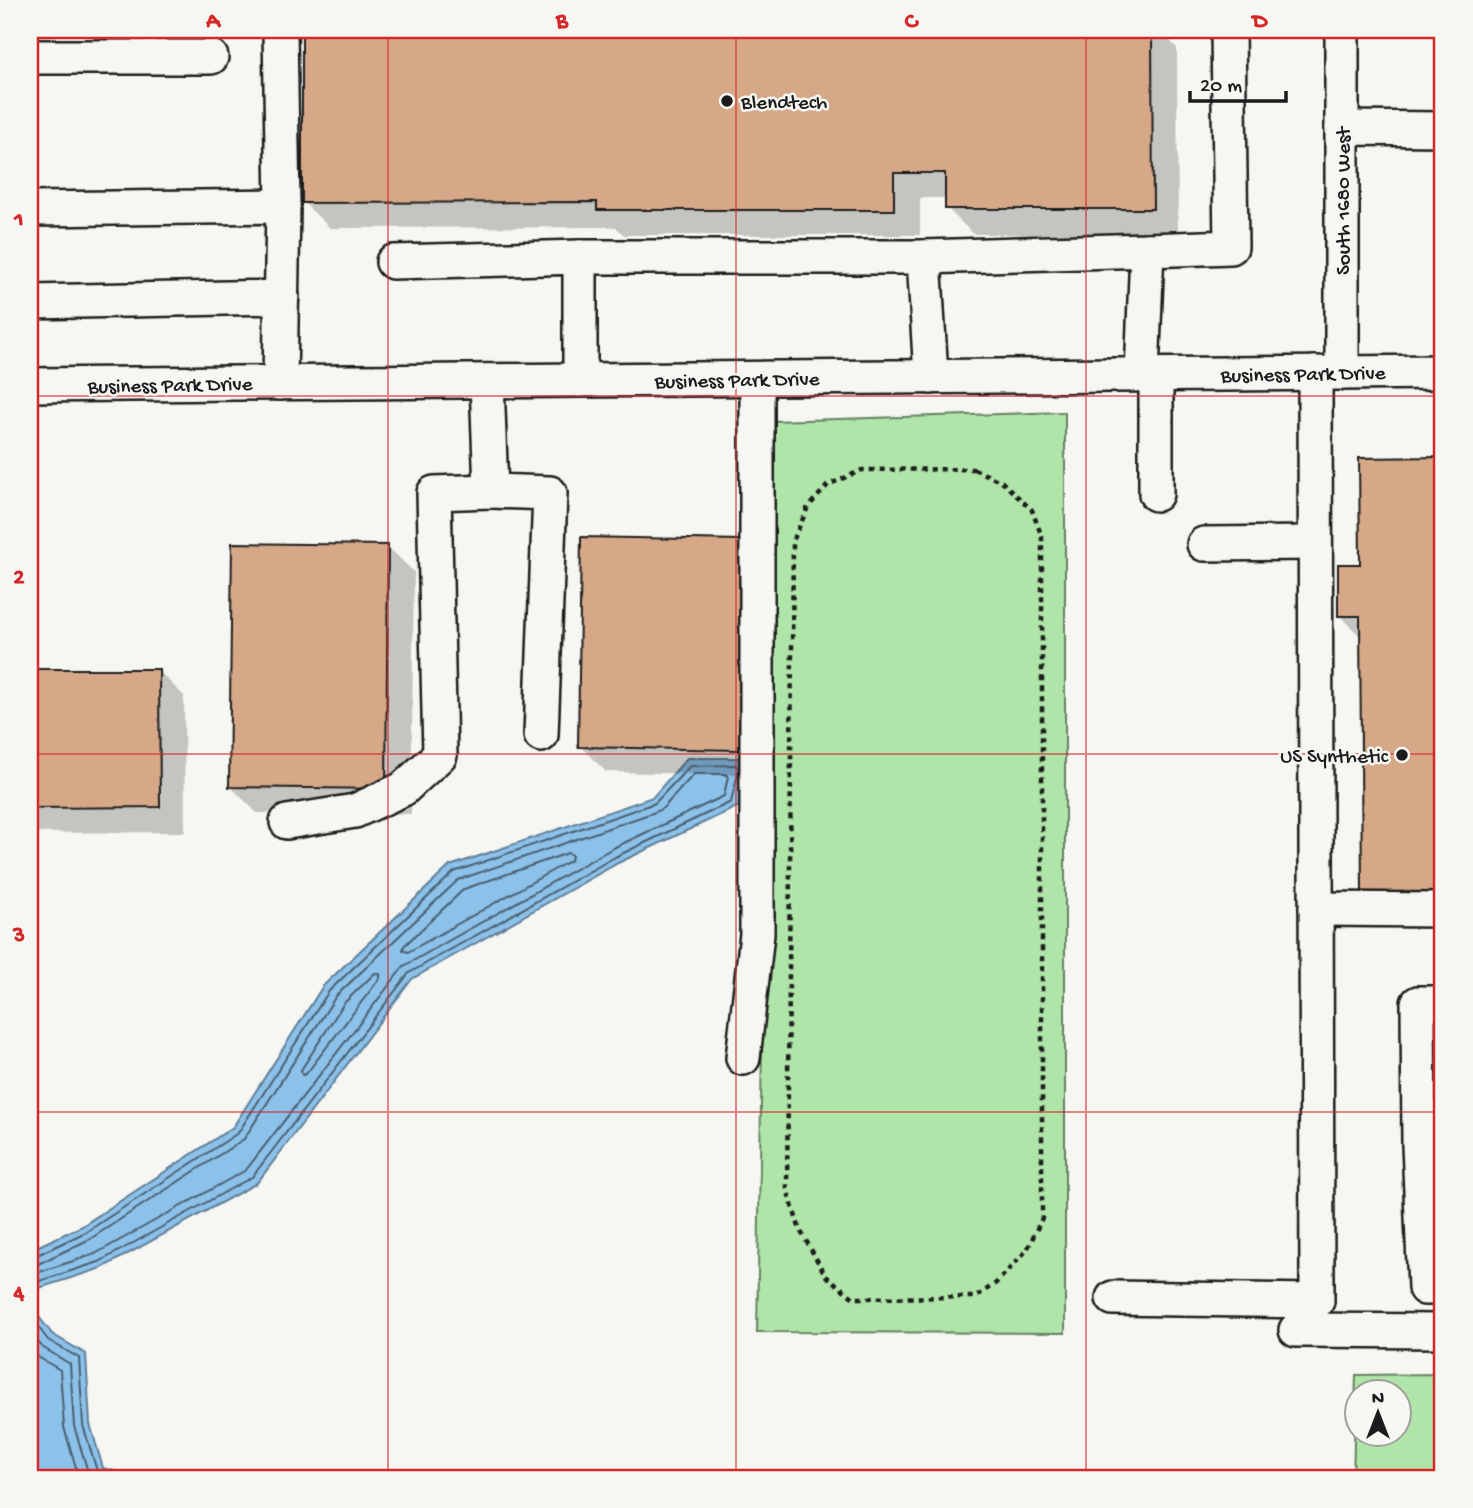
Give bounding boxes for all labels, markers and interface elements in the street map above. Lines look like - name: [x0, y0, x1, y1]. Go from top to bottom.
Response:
- text: A: [205, 9, 221, 36]
- text: B: [555, 9, 569, 36]
- text: C: [905, 9, 920, 36]
- text: D: [1251, 9, 1269, 36]
- scale bar: [1190, 60, 1286, 104]
- text: 20 m: [1200, 75, 1242, 100]
- place label: Blendtech: [740, 92, 827, 117]
- marker: Blendtech: [719, 93, 735, 109]
- street label: South 1680 West: [1333, 125, 1358, 275]
- text: 1: [13, 207, 24, 234]
- street label: Business Park Drive: [1219, 363, 1387, 390]
- street label: Business Park Drive: [653, 369, 821, 396]
- street label: Business Park Drive: [86, 374, 254, 401]
- text: 2: [13, 565, 25, 592]
- place label: US Synthetic: [1280, 746, 1389, 771]
- marker: US Synthetic: [1394, 747, 1410, 763]
- text: 3: [12, 923, 25, 950]
- text: 4: [13, 1281, 25, 1308]
- north arrow: [1344, 1378, 1414, 1448]
- text: N: [1372, 1388, 1384, 1411]

